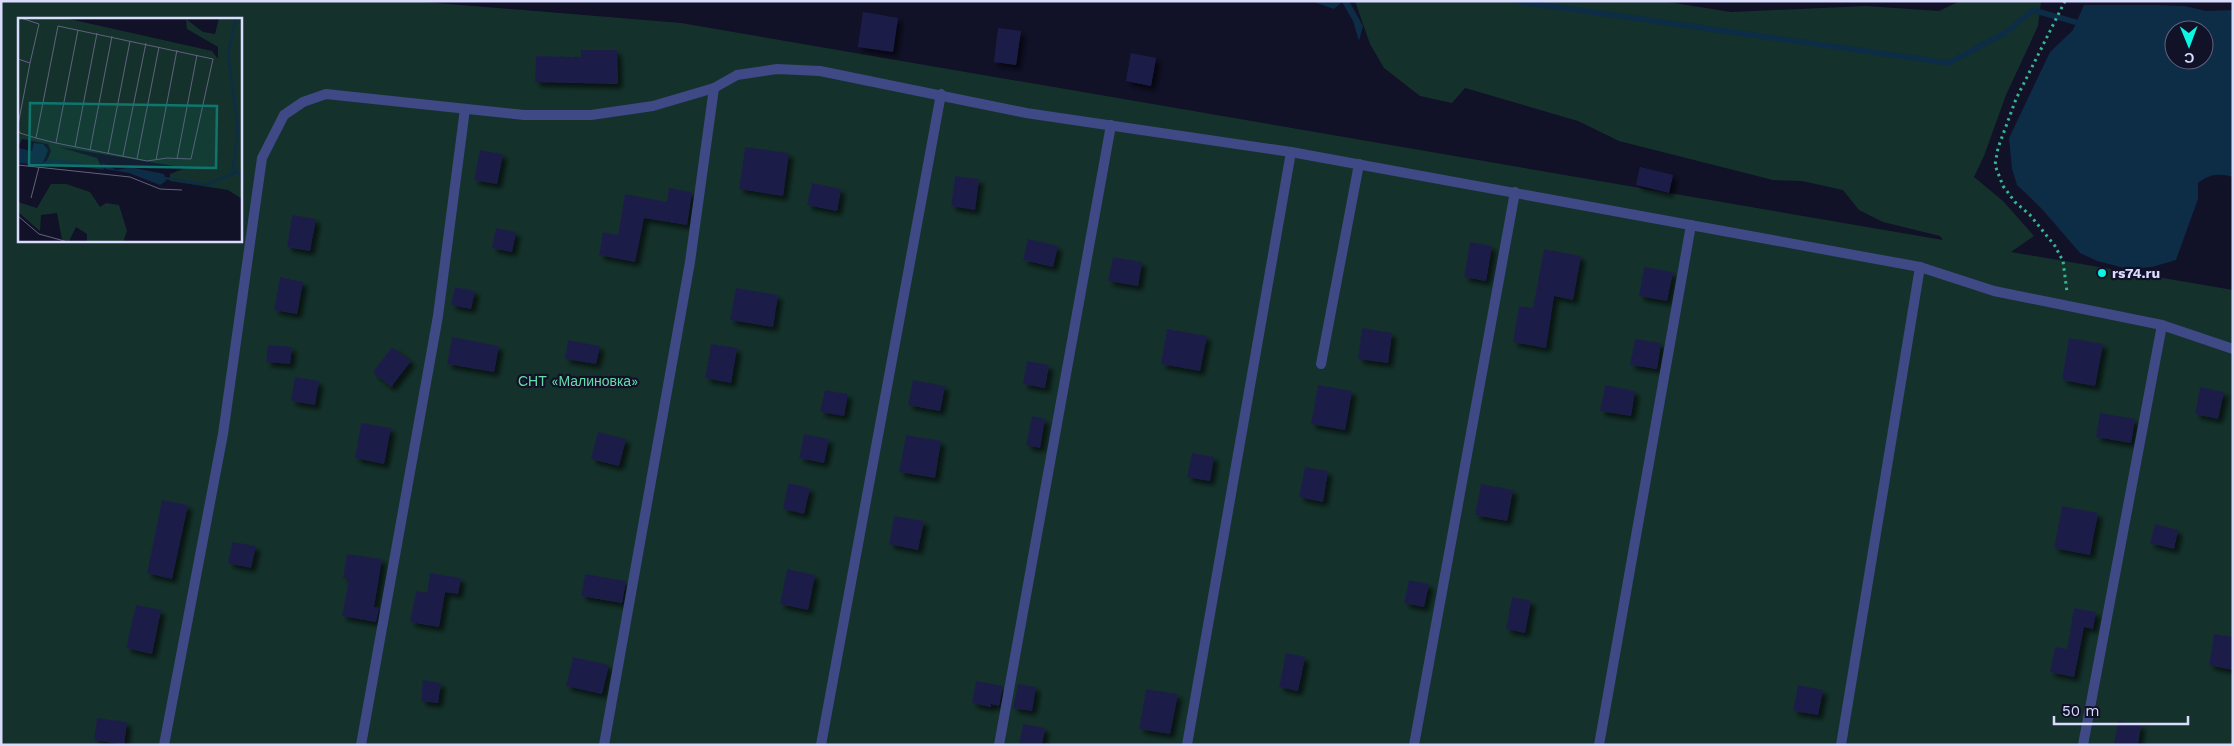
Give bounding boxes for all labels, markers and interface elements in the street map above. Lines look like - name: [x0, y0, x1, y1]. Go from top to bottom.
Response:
- inset map: [18, 18, 241, 241]
- north arrow: [2164, 20, 2214, 70]
- text: С: [2184, 50, 2194, 66]
- place label: rs74.ru: [2112, 265, 2160, 281]
- marker: rs74.ru: [2096, 267, 2108, 279]
- park label: СНТ «Малиновка»: [518, 373, 638, 389]
- scale bar: [2054, 694, 2188, 726]
- text: 50 m: [2062, 702, 2099, 720]

